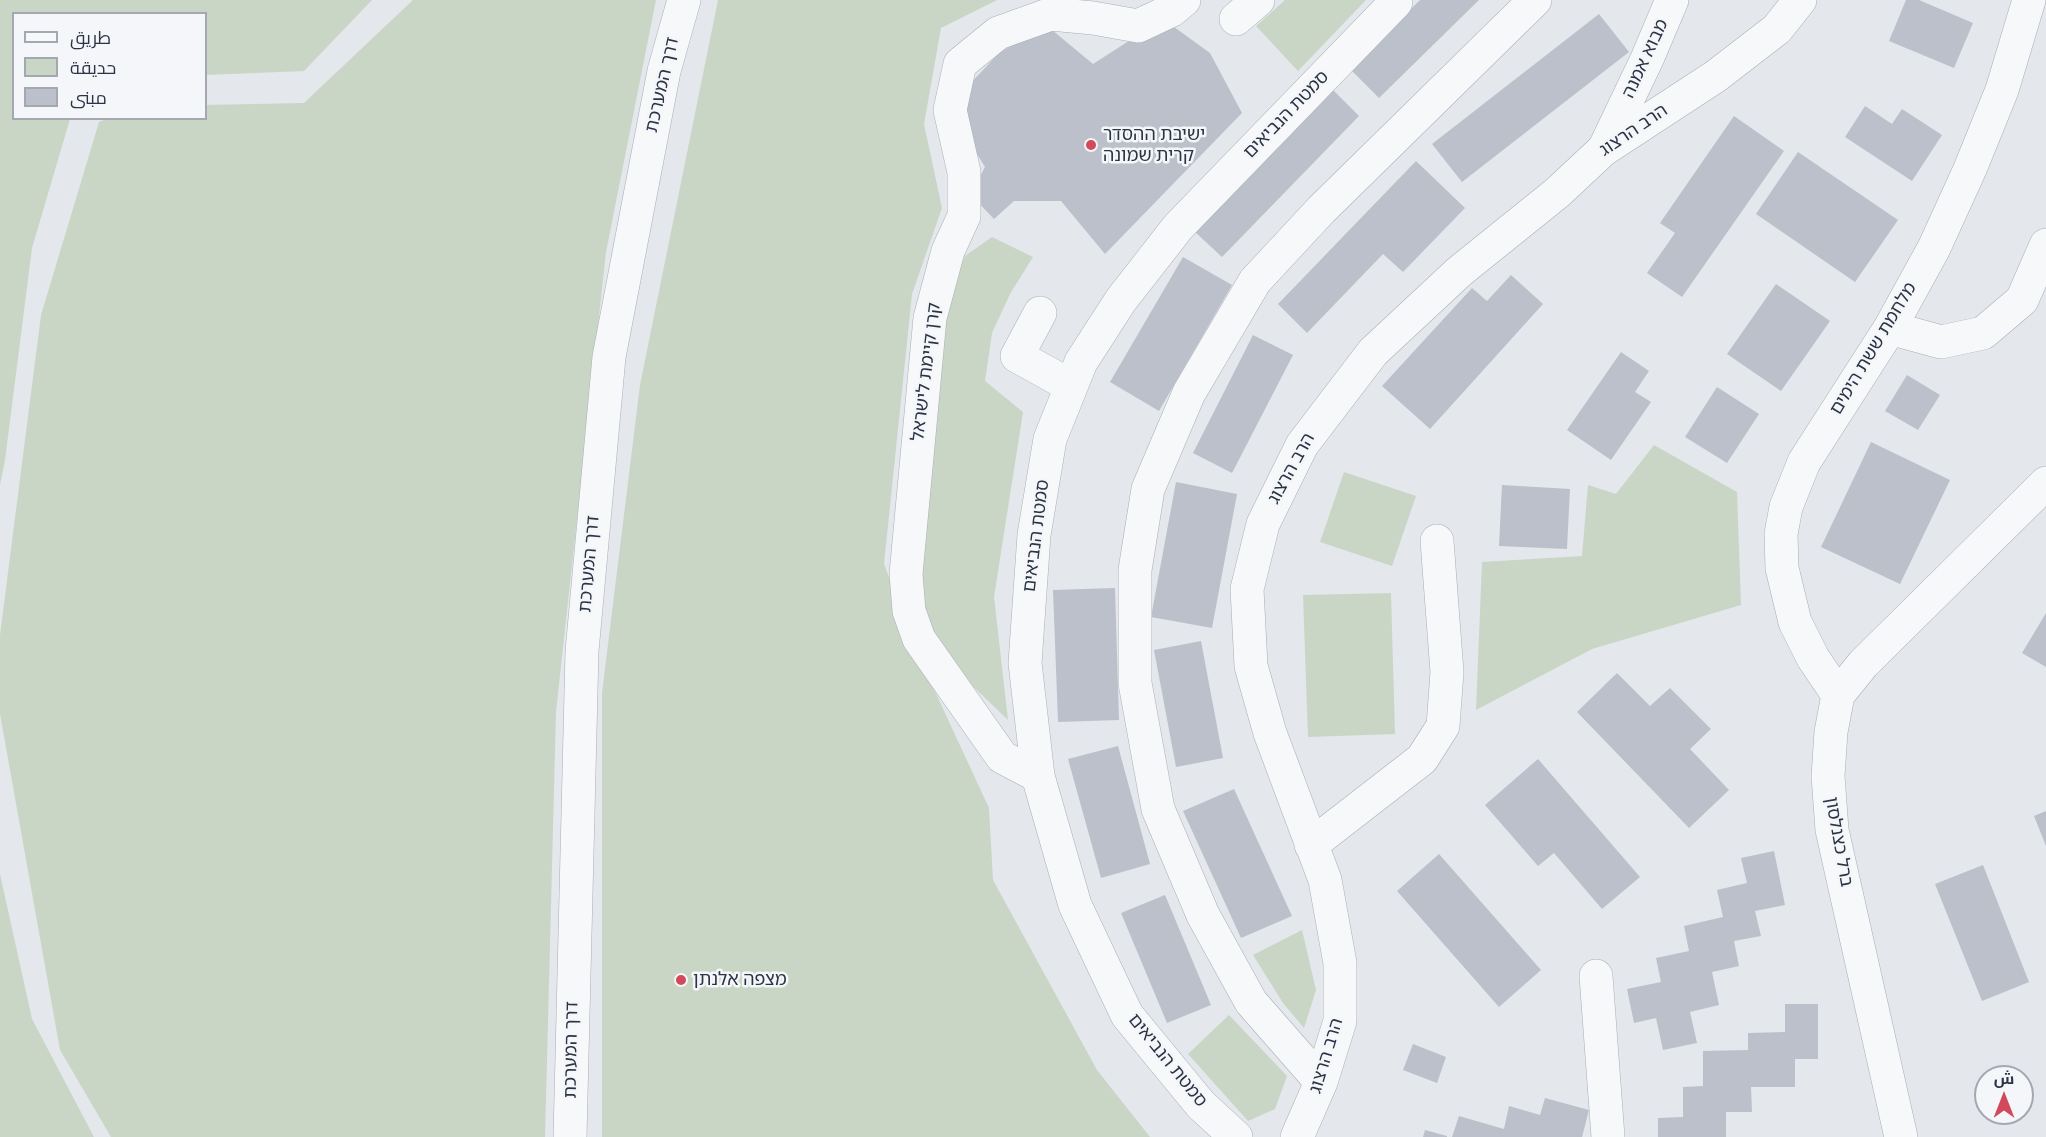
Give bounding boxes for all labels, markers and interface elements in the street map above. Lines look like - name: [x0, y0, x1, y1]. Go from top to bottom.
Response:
- legend: [12, 12, 207, 120]
- street label: מבוא אמנה: [1618, 16, 1674, 102]
- text: طريق: [70, 27, 111, 48]
- street label: דרך המערכת: [642, 35, 684, 135]
- text: حديقة: [70, 57, 116, 78]
- street label: סמטת הנביאים: [1240, 67, 1334, 163]
- text: مبنى: [70, 87, 107, 108]
- street label: הרב הרצוג: [1596, 100, 1672, 162]
- place label: ישיבת ההסדר קרית שמונה: [1103, 124, 1205, 166]
- marker: ישיבת ההסדר קרית שמונה: [1084, 138, 1098, 152]
- street label: מלחמת ששת הימים: [1826, 279, 1922, 419]
- street label: קרן קיימת לישראל: [908, 302, 946, 442]
- street label: הרב הרצוג: [1264, 430, 1320, 508]
- street label: סמטת הנביאים: [1019, 478, 1055, 594]
- street label: דרך המערכת: [575, 515, 605, 613]
- street label: ברל כצנלסון: [1819, 795, 1857, 889]
- place label: מצפה אלנתן: [693, 969, 787, 991]
- marker: מצפה אלנתן: [674, 973, 688, 987]
- street label: דרך המערכת: [560, 1001, 584, 1099]
- street label: סמטת הנביאים: [1123, 1010, 1211, 1112]
- street label: הרב הרצוג: [1305, 1016, 1349, 1096]
- north arrow: [1974, 1065, 2034, 1125]
- text: ش: [1994, 1069, 2014, 1088]

